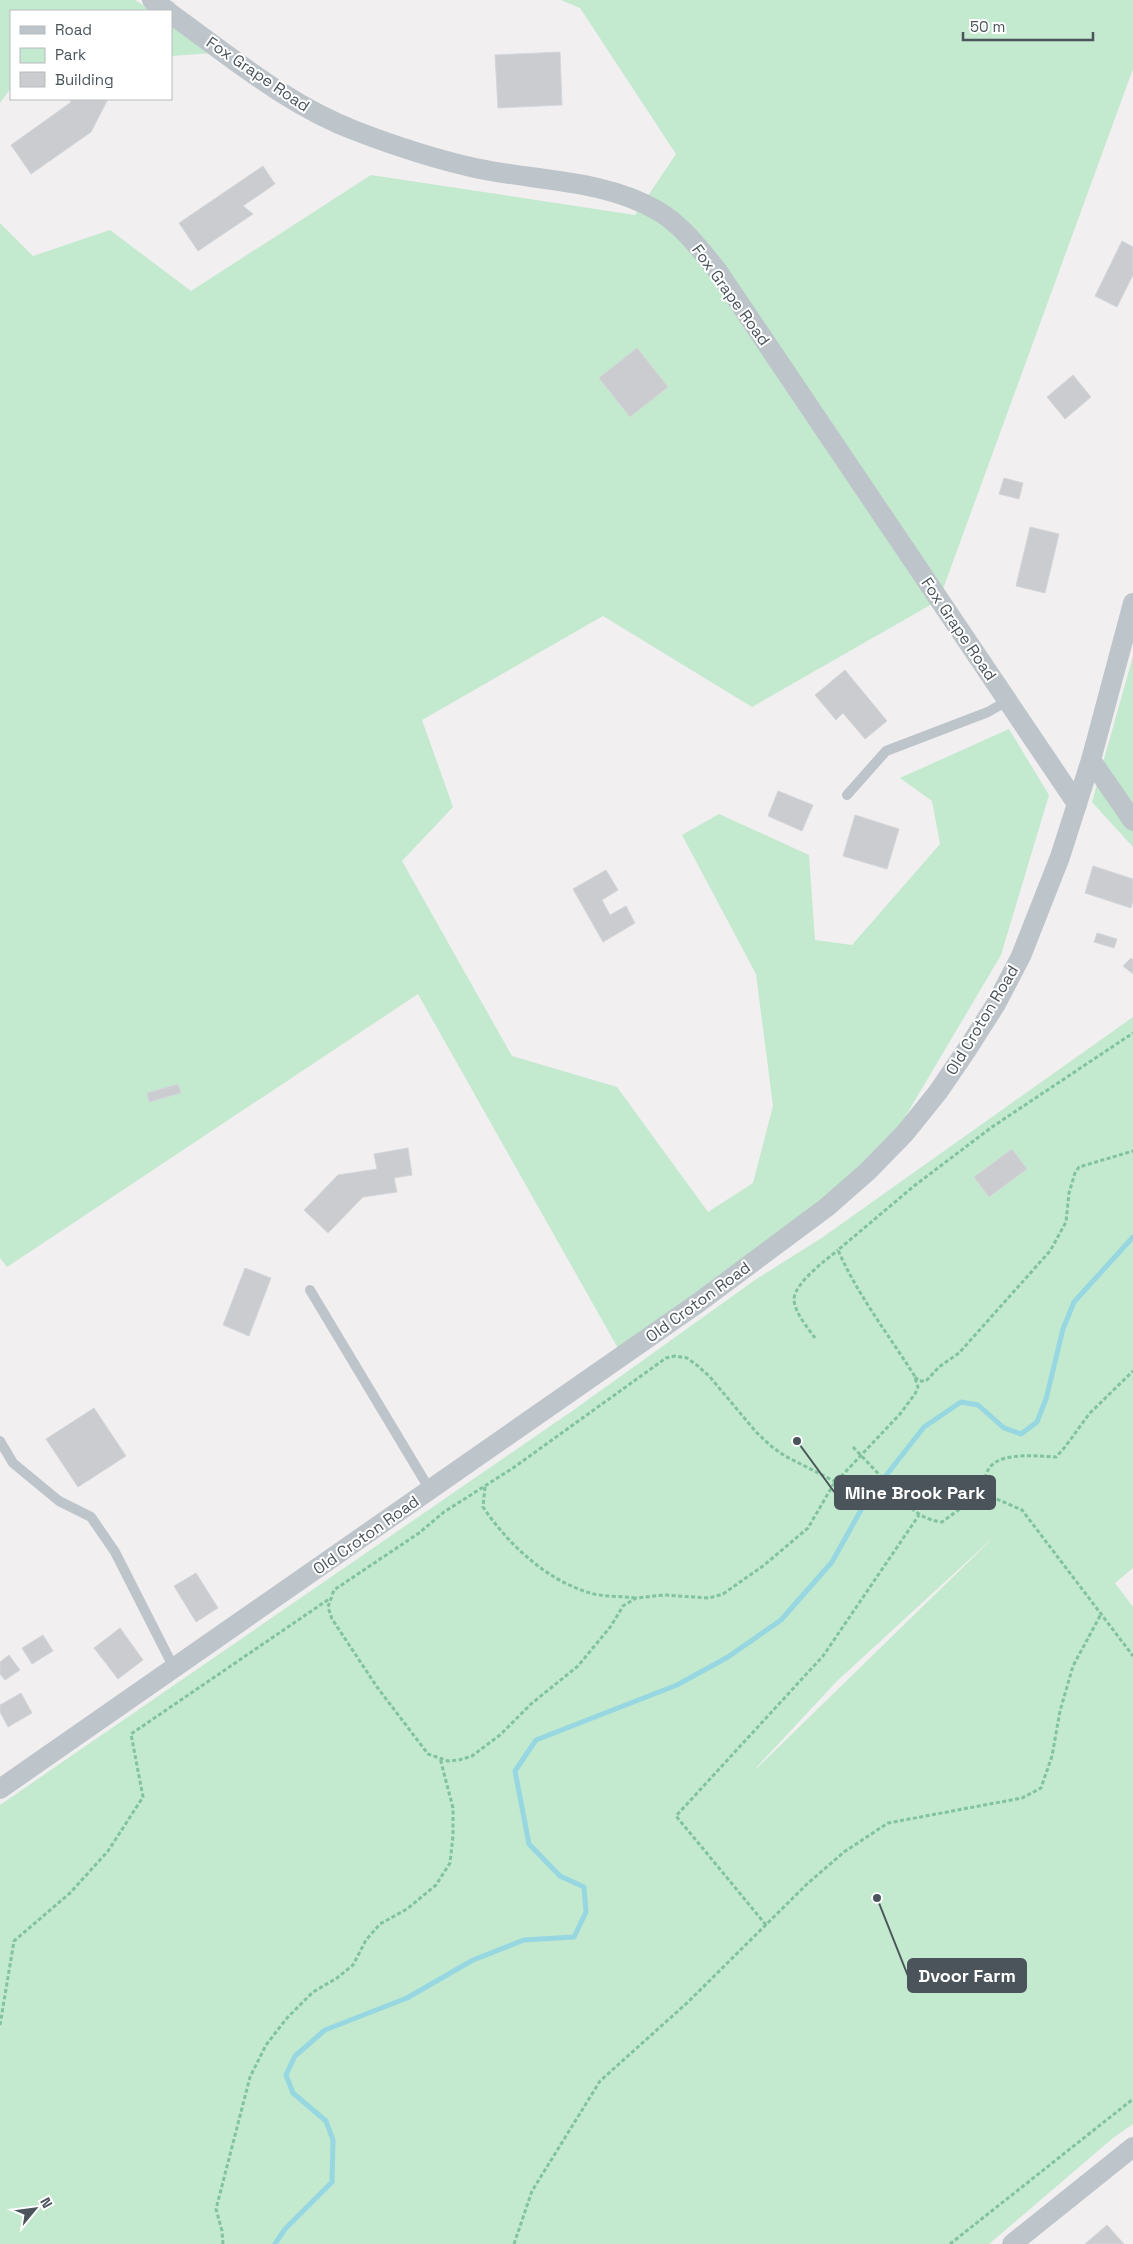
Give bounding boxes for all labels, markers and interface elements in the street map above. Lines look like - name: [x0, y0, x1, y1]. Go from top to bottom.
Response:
- legend: [10, 10, 172, 100]
- scale bar: [963, 10, 1093, 42]
- text: 50 m: [970, 17, 1005, 36]
- text: Road: [55, 20, 92, 39]
- street label: Fox Grape Road: [202, 32, 314, 116]
- text: Park: [55, 45, 86, 64]
- text: Building: [55, 70, 114, 89]
- street label: Fox Grape Road: [687, 240, 775, 350]
- street label: Fox Grape Road: [917, 573, 1001, 685]
- street label: Old Croton Road: [941, 961, 1023, 1079]
- street label: Old Croton Road: [641, 1257, 755, 1347]
- callout: Mine Brook Park: [835, 1476, 995, 1509]
- text: Mine Brook Park: [845, 1481, 985, 1504]
- street label: Old Croton Road: [309, 1491, 423, 1579]
- callout: Dvoor Farm: [908, 1959, 1026, 1992]
- text: Dvoor Farm: [918, 1964, 1016, 1987]
- north arrow: [10, 2184, 60, 2234]
- text: N: [36, 2194, 57, 2211]

